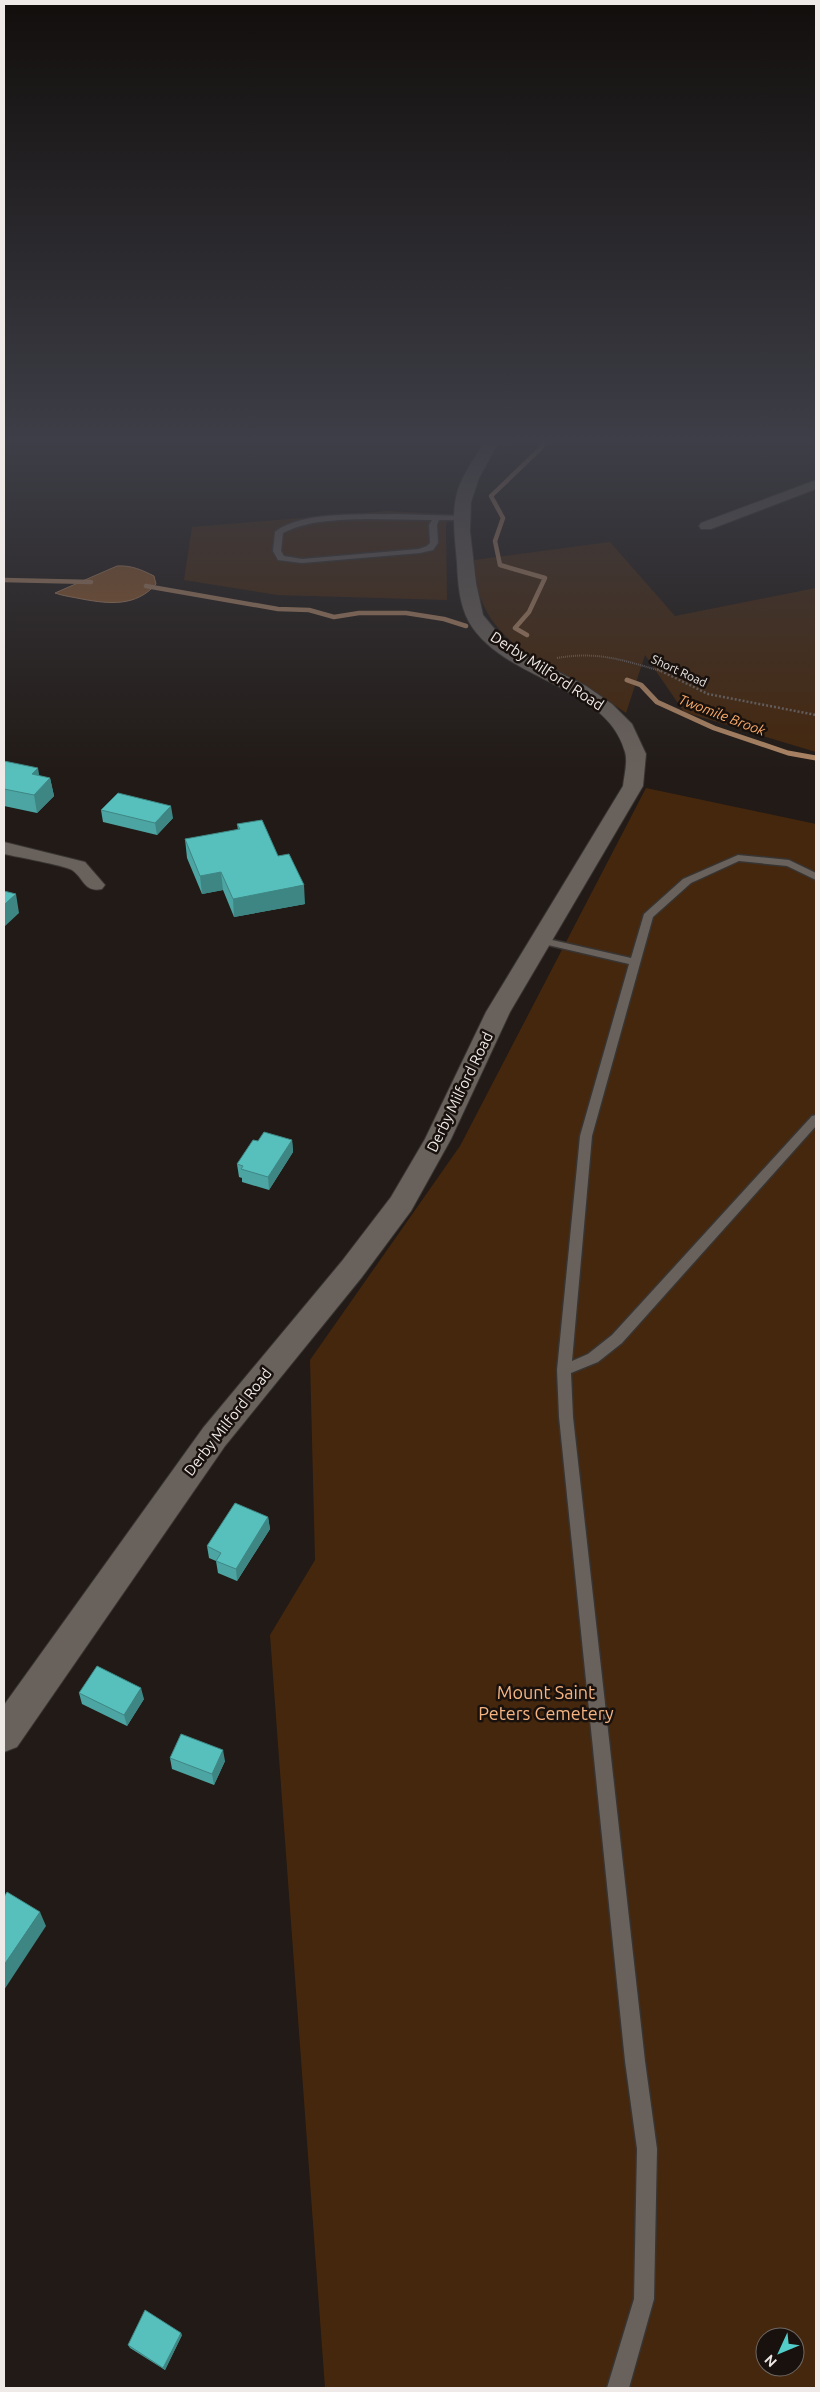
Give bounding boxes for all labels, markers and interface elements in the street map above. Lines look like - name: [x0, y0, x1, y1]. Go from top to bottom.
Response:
- street label: Derby Milford Road: [487, 628, 607, 714]
- street label: Short Road: [649, 652, 709, 689]
- water label: Twomile Brook: [676, 691, 768, 739]
- street label: Derby Milford Road: [423, 1029, 496, 1155]
- street label: Derby Milford Road: [180, 1365, 275, 1479]
- park label: Mount Saint Peters Cemetery: [478, 1682, 614, 1723]
- north arrow: [755, 2327, 805, 2377]
- text: N: [761, 2352, 780, 2370]

